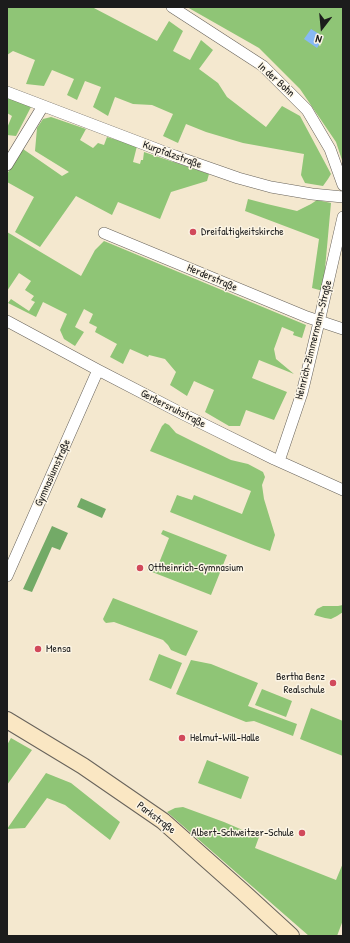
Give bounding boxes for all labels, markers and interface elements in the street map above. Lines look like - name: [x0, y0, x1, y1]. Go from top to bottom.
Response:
- north arrow: [302, 8, 342, 48]
- text: N: [314, 32, 323, 47]
- street label: In der Bohn: [255, 60, 297, 100]
- street label: Kurpfalzstraße: [141, 138, 203, 172]
- place label: Dreifaltigkeitskirche: [201, 225, 284, 239]
- marker: Dreifaltigkeitskirche: [188, 227, 198, 237]
- street label: Herderstraße: [185, 261, 239, 295]
- street label: Heinrich-Zimmermann-Straße: [293, 279, 335, 401]
- street label: Gerbersruhstraße: [138, 387, 208, 431]
- street label: Gymnasiumstraße: [32, 437, 74, 509]
- place label: Ottheinrich-Gymnasium: [148, 561, 243, 575]
- marker: Ottheinrich-Gymnasium: [135, 563, 145, 573]
- place label: Mensa: [46, 642, 70, 656]
- marker: Mensa: [33, 644, 43, 654]
- place label: Bertha Benz Realschule: [276, 670, 325, 696]
- marker: Bertha Benz Realschule: [328, 678, 338, 688]
- place label: Helmut-Will-Halle: [190, 731, 260, 745]
- marker: Helmut-Will-Halle: [177, 733, 187, 743]
- street label: Parkstraße: [134, 799, 178, 837]
- place label: Albert-Schweitzer-Schule: [191, 826, 294, 840]
- marker: Albert-Schweitzer-Schule: [297, 828, 307, 838]

